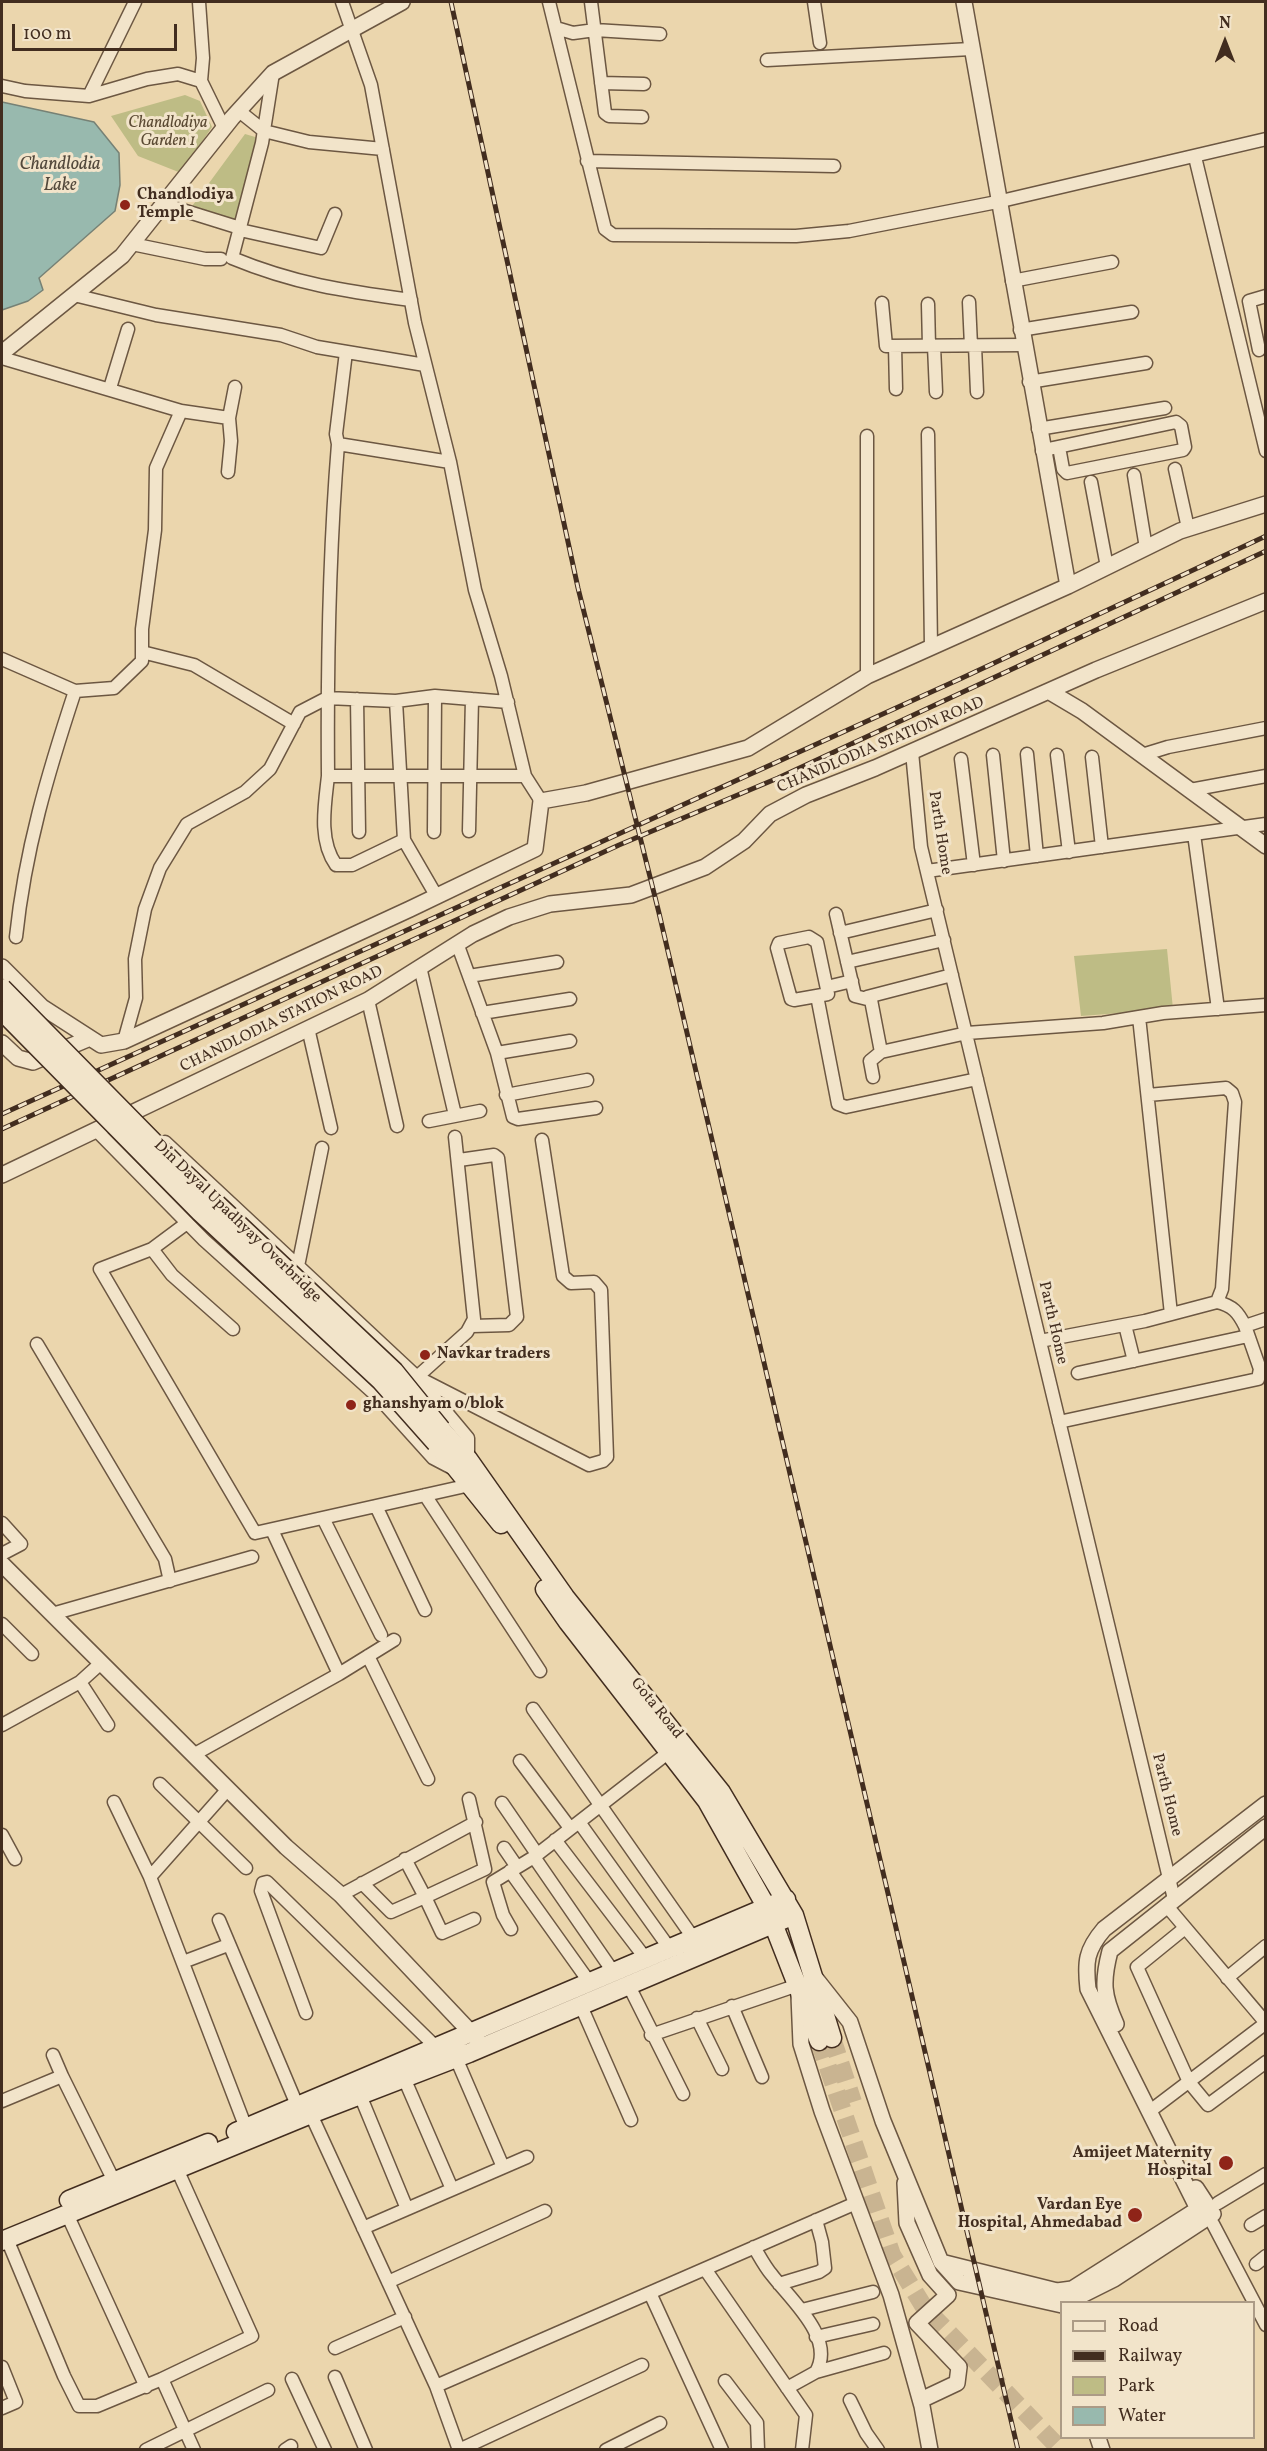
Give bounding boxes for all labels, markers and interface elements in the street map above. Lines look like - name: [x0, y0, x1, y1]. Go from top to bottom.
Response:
- scale bar: [15, 12, 180, 50]
- north arrow: [1195, 12, 1255, 72]
- text: N: [1219, 13, 1231, 35]
- text: 100 m: [23, 22, 72, 47]
- park label: Chandlodiya Garden 1: [128, 114, 208, 152]
- water label: Chandlodia Lake: [19, 155, 101, 198]
- place label: Chandlodiya Temple: [137, 186, 234, 224]
- marker: Chandlodiya Temple: [118, 198, 132, 212]
- street label: CHANDLODIA STATION ROAD: [775, 694, 987, 798]
- street label: Parth Home: [923, 790, 955, 876]
- street label: CHANDLODIA STATION ROAD: [178, 962, 386, 1078]
- street label: Din Dayal Upadhyay Overbridge: [149, 1137, 325, 1307]
- street label: Parth Home: [1033, 1280, 1071, 1366]
- place label: Navkar traders: [437, 1345, 550, 1365]
- marker: Navkar traders: [418, 1348, 432, 1362]
- place label: ghanshyam o/blok: [363, 1395, 504, 1415]
- marker: ghanshyam o/blok: [344, 1398, 358, 1412]
- street label: Gota Road: [626, 1675, 686, 1743]
- street label: Parth Home: [1146, 1752, 1186, 1838]
- place label: Amijeet Maternity Hospital: [1073, 2144, 1212, 2182]
- marker: Amijeet Maternity Hospital: [1217, 2154, 1235, 2172]
- place label: Vardan Eye Hospital, Ahmedabad: [958, 2196, 1122, 2234]
- marker: Vardan Eye Hospital, Ahmedabad: [1126, 2206, 1144, 2224]
- legend: [1060, 2301, 1255, 2439]
- text: Road: [1118, 2314, 1159, 2339]
- text: Railway: [1118, 2344, 1182, 2369]
- text: Park: [1118, 2374, 1155, 2399]
- text: Water: [1118, 2404, 1166, 2429]

